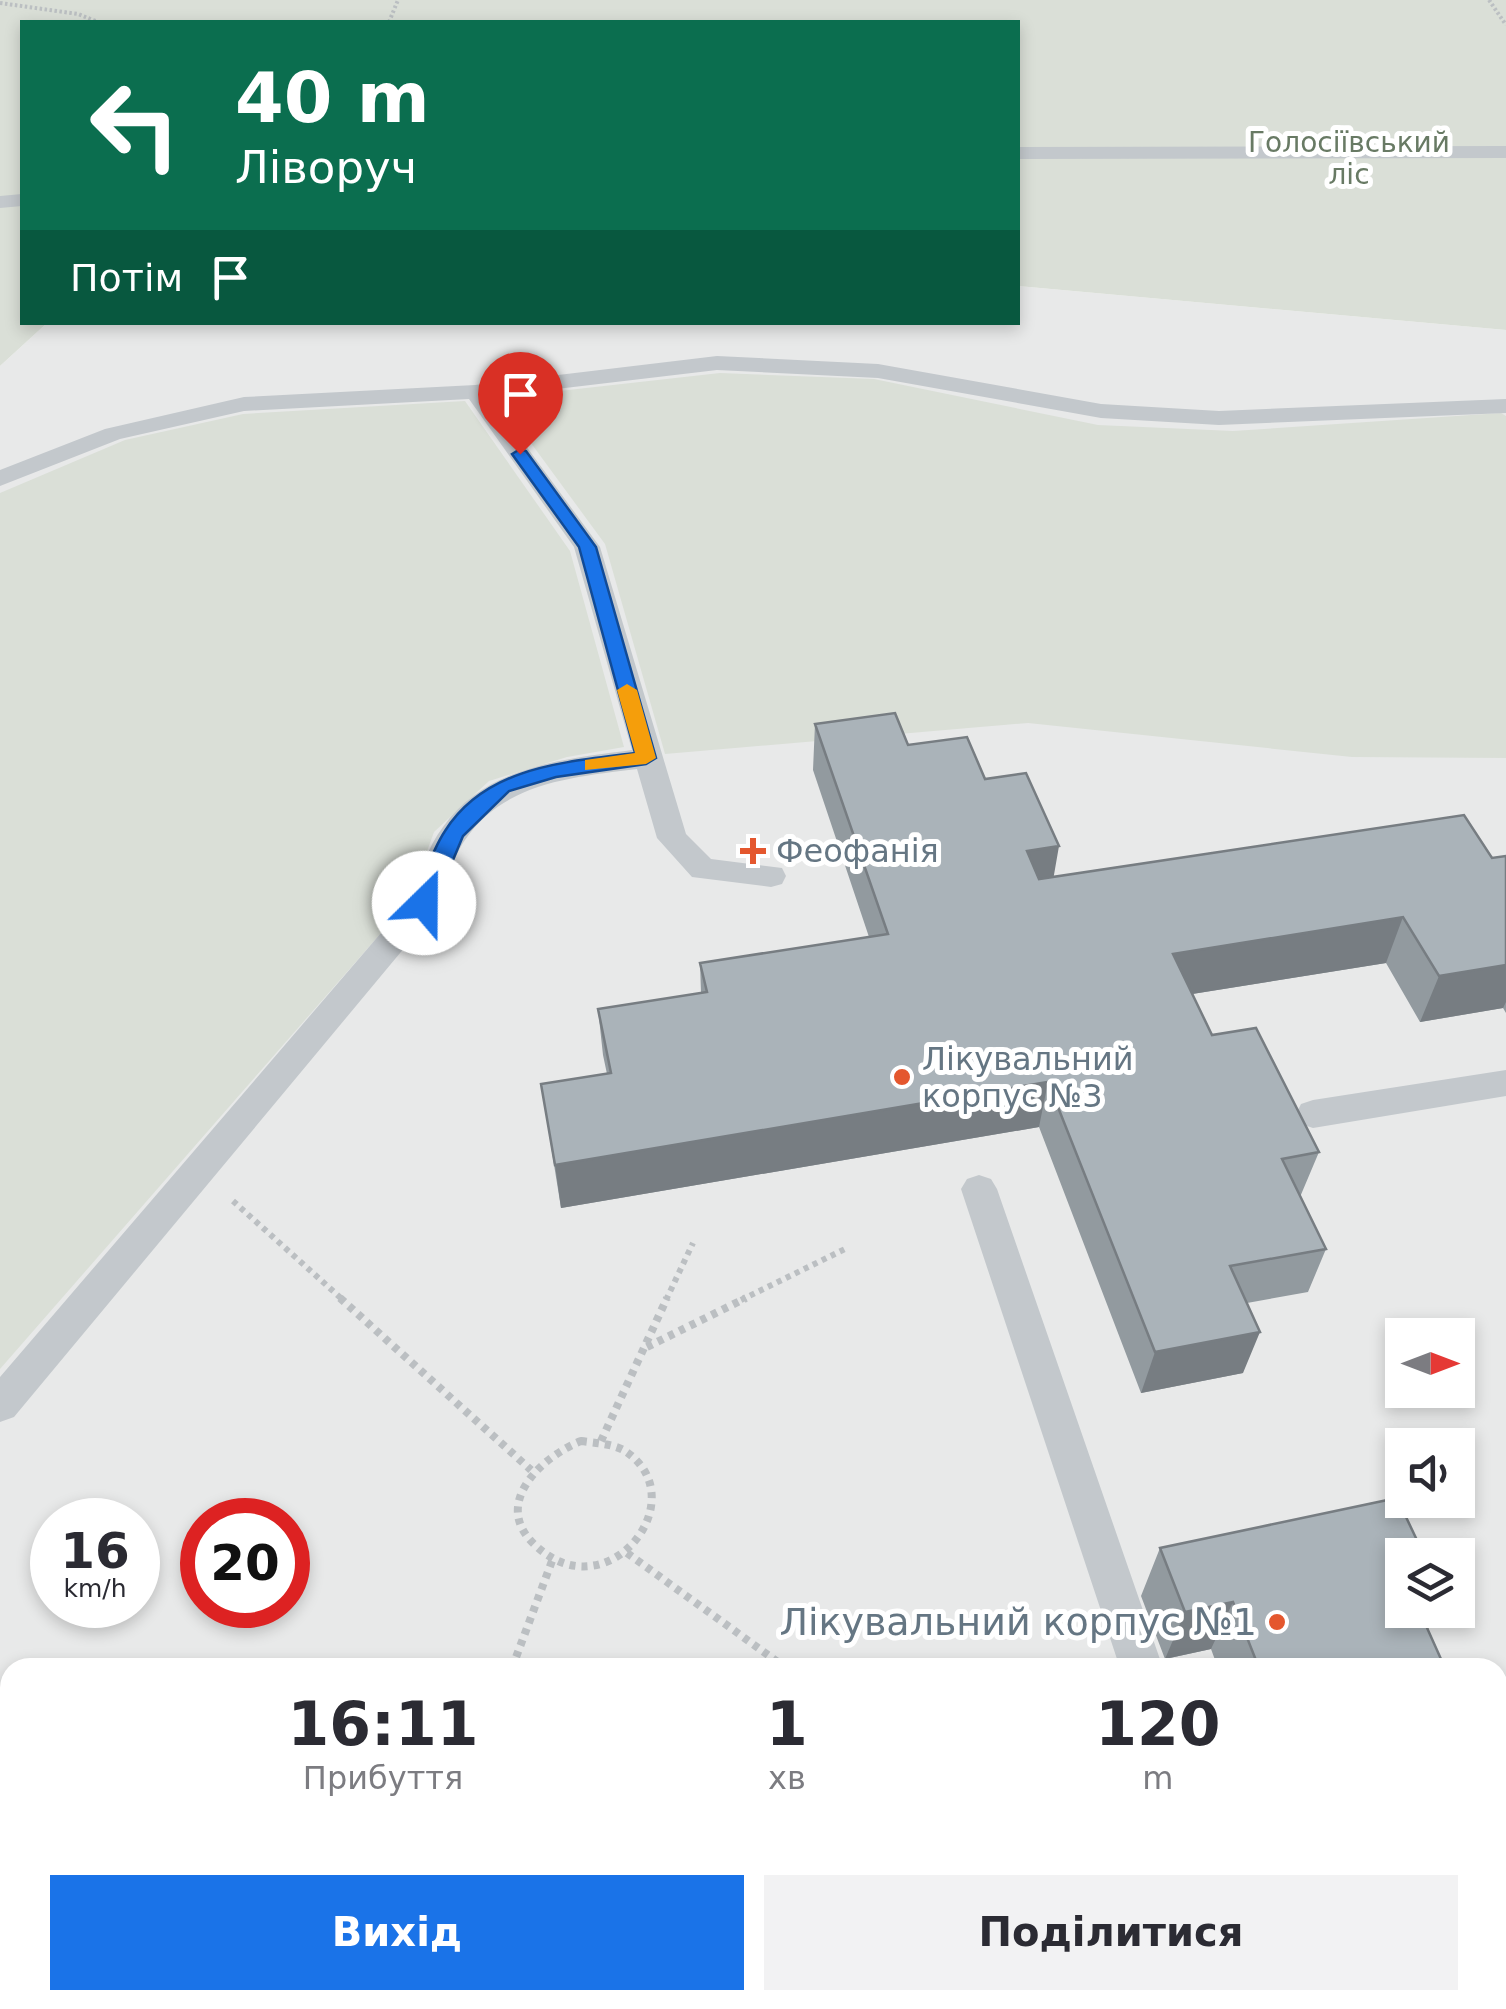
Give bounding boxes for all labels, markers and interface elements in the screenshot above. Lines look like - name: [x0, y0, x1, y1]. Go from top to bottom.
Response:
- text: 40 m: [235, 57, 430, 139]
- icon: left: [70, 60, 200, 190]
- park label: Голосіївський ліс: [1248, 126, 1450, 191]
- text: Ліворуч: [235, 141, 417, 194]
- icon: arrive: [203, 250, 258, 305]
- text: Потім: [70, 256, 183, 300]
- pin: [478, 352, 563, 455]
- icon: arrive: [493, 367, 548, 422]
- place label: Феофанія: [776, 832, 939, 870]
- marker: Феофанія: [740, 838, 766, 864]
- position arrow: [372, 851, 476, 955]
- place label: Лікувальний корпус №3: [922, 1040, 1134, 1115]
- marker: Лікувальний корпус №3: [891, 1066, 913, 1088]
- north arrow: [1385, 1318, 1475, 1408]
- map controls: [1385, 1318, 1475, 1628]
- button: sound: [1385, 1428, 1475, 1518]
- speed limit sign: 20: [180, 1498, 310, 1628]
- text: 16: [60, 1522, 130, 1580]
- button: layers: [1385, 1538, 1475, 1628]
- text: km/h: [63, 1574, 127, 1603]
- place label: Лікувальний корпус №1: [779, 1600, 1257, 1644]
- marker: Лікувальний корпус №1: [1266, 1611, 1288, 1633]
- text: 16:11: [288, 1689, 479, 1759]
- text: 1: [766, 1689, 808, 1759]
- text: 120: [1095, 1689, 1221, 1759]
- text: Прибуття: [303, 1759, 463, 1797]
- text: хв: [768, 1759, 806, 1797]
- text: m: [1142, 1759, 1173, 1797]
- button: Вихід: [50, 1875, 744, 1990]
- button: Поділитися: [764, 1875, 1458, 1990]

